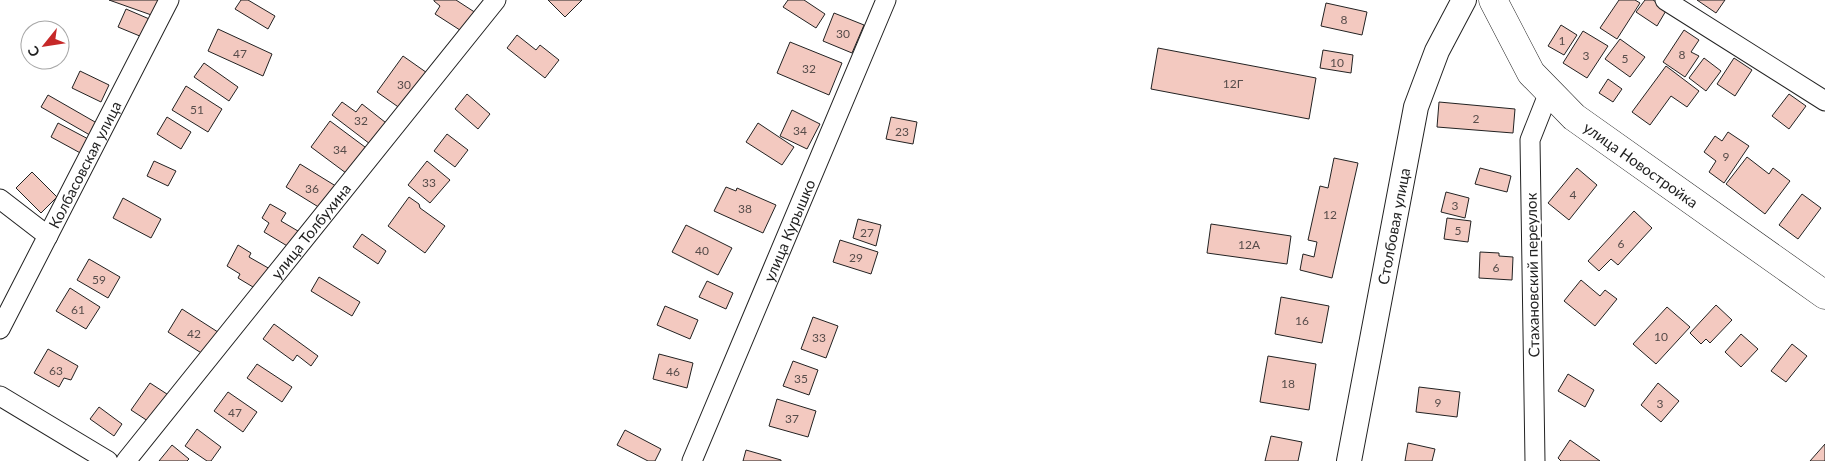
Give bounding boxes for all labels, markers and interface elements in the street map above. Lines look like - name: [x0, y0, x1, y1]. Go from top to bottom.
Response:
- house number: 8: [1341, 12, 1348, 27]
- north arrow: [20, 20, 70, 70]
- house number: 30: [836, 26, 850, 41]
- house number: 1: [1559, 33, 1566, 48]
- text: С: [23, 43, 43, 60]
- house number: 47: [233, 46, 247, 61]
- house number: 8: [1679, 47, 1686, 62]
- house number: 3: [1583, 48, 1590, 63]
- house number: 5: [1622, 51, 1629, 66]
- house number: 10: [1330, 55, 1344, 70]
- house number: 32: [802, 61, 816, 76]
- house number: 12Г: [1223, 76, 1244, 91]
- house number: 30: [397, 77, 411, 92]
- street label: Колбасовская улица: [44, 98, 125, 231]
- house number: 51: [190, 102, 204, 117]
- house number: 2: [1473, 111, 1480, 126]
- house number: 32: [354, 113, 368, 128]
- street label: улица Новостройка: [1580, 118, 1702, 211]
- house number: 34: [793, 123, 807, 138]
- house number: 23: [895, 124, 909, 139]
- house number: 34: [333, 142, 347, 157]
- house number: 9: [1723, 149, 1730, 164]
- street label: Столбовая улица: [1374, 166, 1413, 286]
- house number: 33: [422, 175, 436, 190]
- street label: улица Курышко: [759, 177, 818, 285]
- street label: улица Толбухина: [267, 180, 354, 282]
- house number: 36: [305, 181, 319, 196]
- house number: 4: [1570, 187, 1577, 202]
- street label: Стахановский переулок: [1522, 192, 1542, 357]
- house number: 3: [1452, 198, 1459, 213]
- house number: 38: [738, 201, 752, 216]
- house number: 12: [1323, 207, 1337, 222]
- house number: 5: [1455, 223, 1462, 238]
- house number: 27: [860, 225, 874, 240]
- house number: 6: [1618, 236, 1625, 251]
- house number: 12А: [1238, 237, 1261, 252]
- house number: 40: [695, 243, 709, 258]
- house number: 29: [849, 250, 863, 265]
- house number: 6: [1493, 260, 1500, 275]
- house number: 59: [92, 272, 106, 287]
- house number: 61: [71, 302, 85, 317]
- house number: 16: [1295, 313, 1309, 328]
- house number: 42: [187, 326, 201, 341]
- house number: 10: [1654, 329, 1668, 344]
- house number: 33: [812, 330, 826, 345]
- house number: 63: [49, 363, 63, 378]
- house number: 46: [666, 364, 680, 379]
- house number: 35: [794, 371, 808, 386]
- house number: 18: [1281, 376, 1295, 391]
- house number: 9: [1435, 395, 1442, 410]
- house number: 3: [1657, 396, 1664, 411]
- house number: 47: [228, 405, 242, 420]
- house number: 37: [785, 411, 799, 426]

